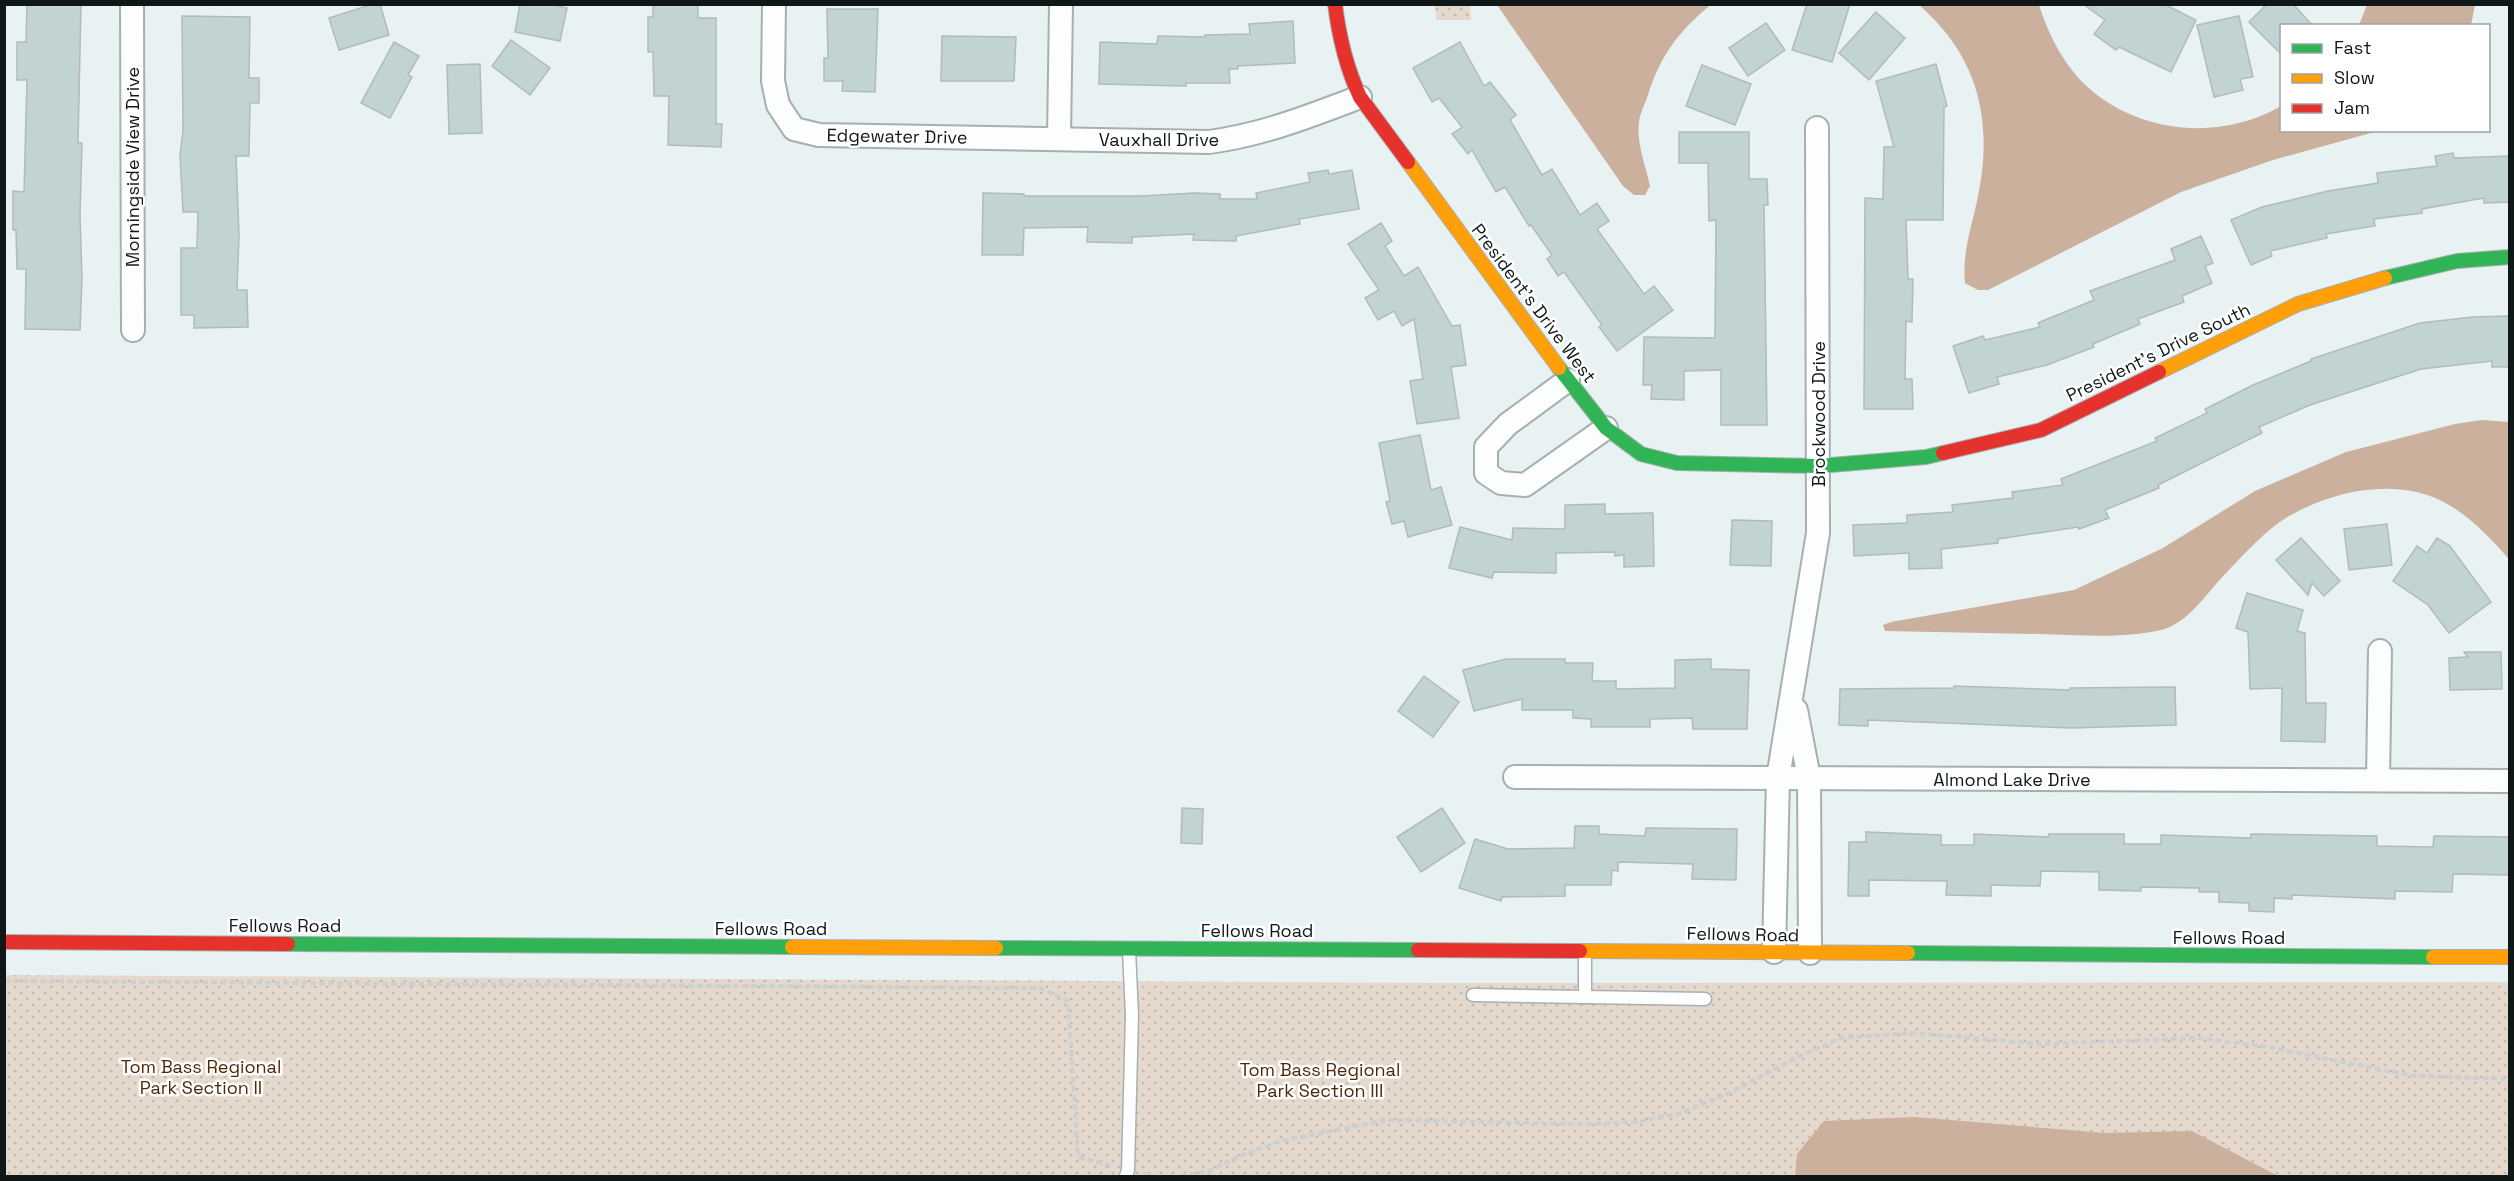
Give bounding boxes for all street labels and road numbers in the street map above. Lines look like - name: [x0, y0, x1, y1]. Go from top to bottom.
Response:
- street label: Morningside View Drive: [121, 67, 144, 267]
- street label: Edgewater Drive: [826, 123, 968, 149]
- street label: Vauxhall Drive: [1099, 128, 1219, 151]
- street label: President's Drive West: [1467, 219, 1601, 387]
- street label: President's Drive South: [2062, 297, 2254, 407]
- street label: Brockwood Drive: [1807, 341, 1830, 487]
- street label: Almond Lake Drive: [1933, 768, 2091, 791]
- street label: Fellows Road: [229, 914, 341, 937]
- street label: Fellows Road: [715, 917, 827, 940]
- street label: Fellows Road: [1201, 919, 1313, 942]
- street label: Fellows Road: [1686, 922, 1800, 946]
- street label: Fellows Road: [2173, 926, 2285, 949]

